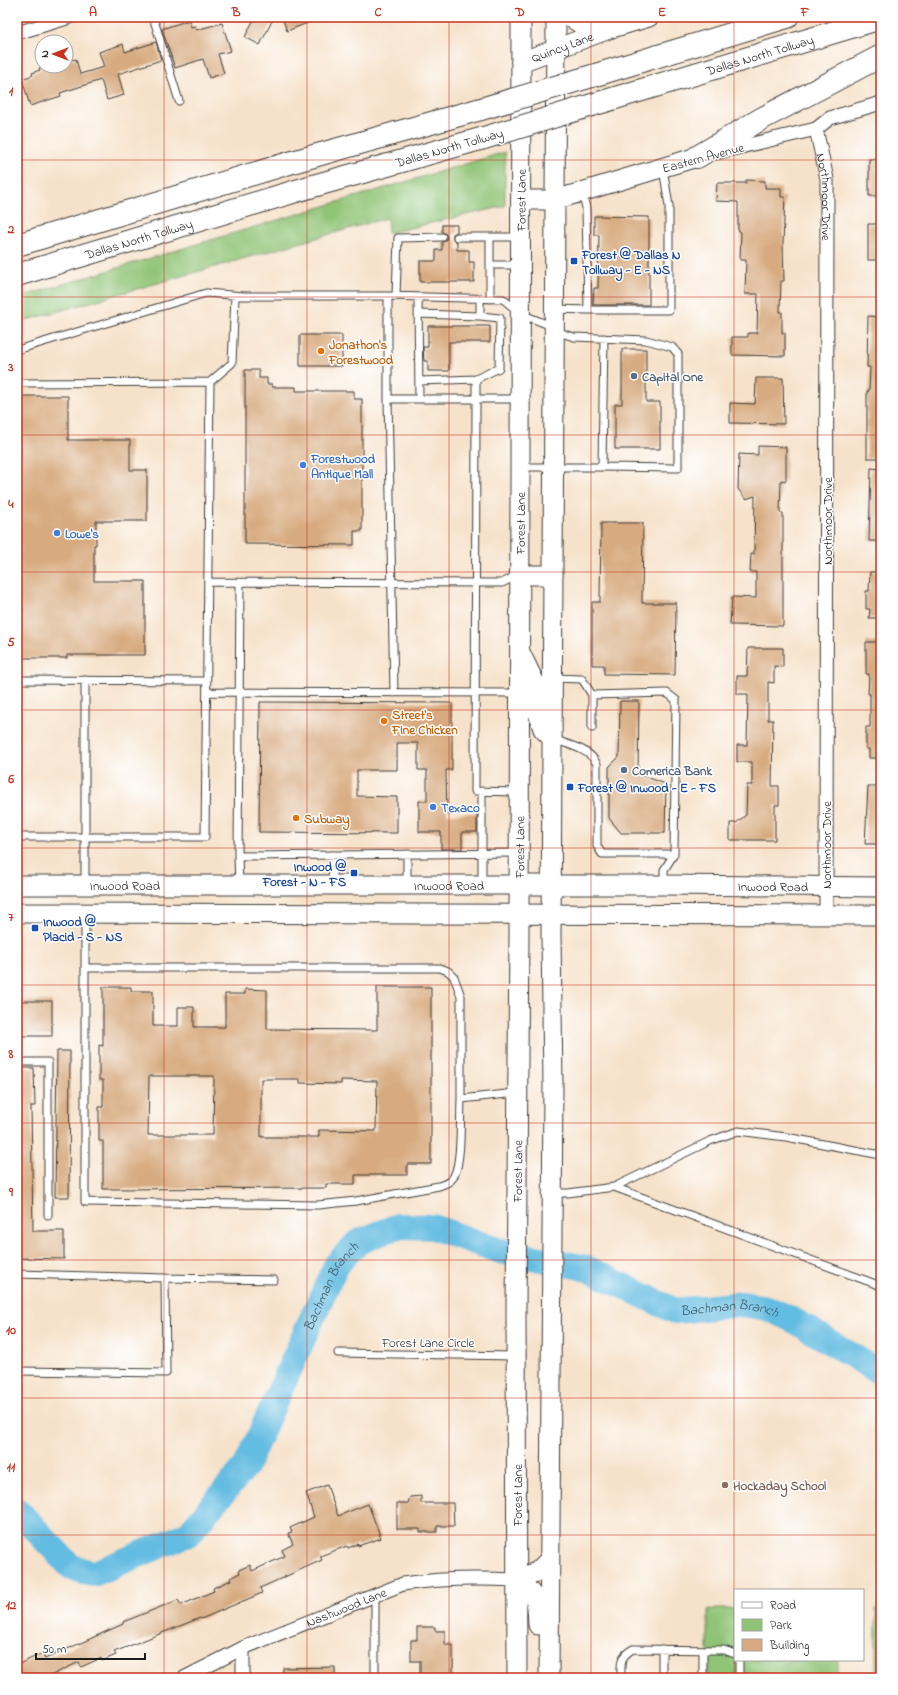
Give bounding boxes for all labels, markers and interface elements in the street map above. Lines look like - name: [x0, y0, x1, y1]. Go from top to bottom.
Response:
- text: A: [89, 3, 97, 22]
- text: B: [231, 3, 241, 22]
- text: C: [374, 3, 382, 22]
- text: D: [514, 3, 525, 22]
- text: E: [658, 3, 666, 22]
- text: F: [800, 3, 810, 22]
- street label: Quincy Lane: [529, 28, 597, 68]
- street label: Dallas North Tollway: [703, 31, 817, 81]
- north arrow: [34, 34, 74, 74]
- text: N: [37, 50, 53, 58]
- text: 1: [9, 82, 14, 101]
- street label: Dallas North Tollway: [392, 124, 506, 174]
- street label: Eastern Avenue: [660, 138, 747, 179]
- street label: Northmoor Drive: [811, 152, 835, 241]
- street label: Forest Lane: [513, 169, 532, 232]
- street label: Dallas North Tollway: [82, 215, 196, 265]
- text: 2: [7, 220, 15, 239]
- place label: Forest @ Dallas N Tollway - E - NS: [581, 246, 681, 282]
- marker: Forest @ Dallas N Tollway - E - NS: [569, 256, 579, 266]
- place label: Jonathon's Forestwood: [328, 336, 394, 370]
- marker: Jonathon's Forestwood: [316, 346, 326, 356]
- text: 3: [7, 358, 14, 377]
- place label: Capital One: [642, 368, 704, 387]
- marker: Capital One: [629, 371, 639, 381]
- place label: Forestwood Antique Mall: [310, 450, 376, 484]
- marker: Forestwood Antique Mall: [298, 460, 308, 470]
- street label: Northmoor Drive: [819, 477, 838, 565]
- street label: Forest Lane: [512, 492, 531, 555]
- text: 4: [7, 495, 14, 514]
- place label: Lowe's: [65, 525, 99, 544]
- marker: Lowe's: [52, 528, 62, 538]
- text: 5: [7, 633, 15, 652]
- place label: Street's Fine Chicken: [391, 706, 458, 740]
- marker: Street's Fine Chicken: [379, 716, 389, 726]
- place label: Comerica Bank: [632, 762, 712, 781]
- marker: Comerica Bank: [619, 765, 629, 775]
- text: 6: [7, 770, 14, 789]
- place label: Forest @ Inwood - E - FS: [577, 779, 717, 798]
- marker: Forest @ Inwood - E - FS: [565, 782, 575, 792]
- place label: Texaco: [441, 799, 480, 818]
- street label: Northmoor Drive: [818, 801, 837, 889]
- marker: Texaco: [428, 802, 438, 812]
- place label: Subway: [304, 810, 349, 831]
- marker: Subway: [291, 813, 301, 823]
- street label: Forest Lane: [511, 816, 530, 879]
- place label: Inwood @ Forest - N - FS: [262, 858, 347, 892]
- marker: Inwood @ Forest - N - FS: [349, 868, 359, 878]
- street label: Inwood Road: [90, 877, 161, 896]
- street label: Inwood Road: [414, 877, 485, 896]
- street label: Inwood Road: [738, 878, 809, 897]
- text: 7: [8, 908, 14, 927]
- place label: Inwood @ Placid - S - NS: [43, 913, 123, 947]
- marker: Inwood @ Placid - S - NS: [30, 923, 40, 933]
- text: 8: [8, 1045, 14, 1064]
- street label: Forest Lane: [509, 1140, 528, 1203]
- text: 9: [8, 1183, 14, 1202]
- water label: Bachman Branch: [299, 1238, 365, 1335]
- water label: Bachman Branch: [679, 1294, 782, 1324]
- text: 10: [6, 1321, 16, 1340]
- street label: Forest Lane Circle: [381, 1334, 475, 1353]
- text: 11: [7, 1458, 16, 1477]
- street label: Forest Lane: [509, 1464, 528, 1527]
- place label: Hockaday School: [733, 1477, 826, 1498]
- marker: Hockaday School: [720, 1480, 730, 1490]
- street label: Nashwood Lane: [303, 1584, 390, 1633]
- legend: [734, 1589, 864, 1661]
- text: 12: [6, 1596, 17, 1615]
- text: Road: [770, 1597, 796, 1615]
- text: Park: [770, 1617, 792, 1635]
- scale bar: [36, 1635, 145, 1661]
- text: Building: [769, 1637, 809, 1656]
- text: 50 m: [42, 1641, 66, 1659]

